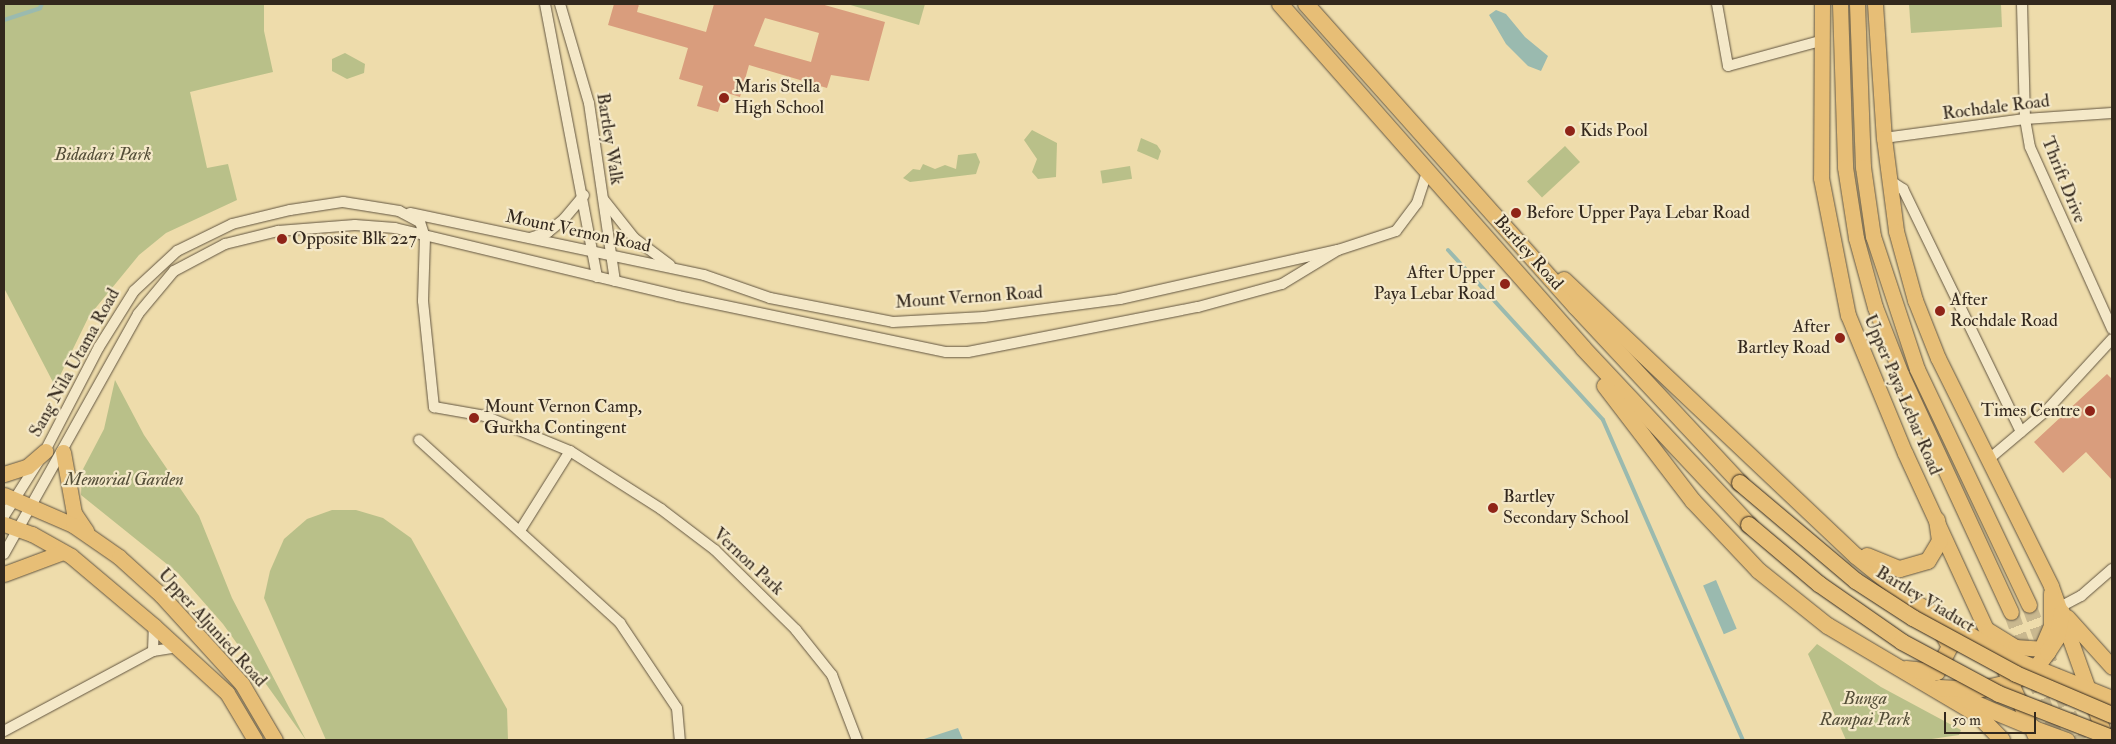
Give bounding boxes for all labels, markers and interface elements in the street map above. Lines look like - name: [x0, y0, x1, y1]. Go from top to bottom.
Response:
- place label: Maris Stella High School: [734, 77, 824, 120]
- street label: Bartley Walk: [591, 91, 627, 187]
- street label: Rochdale Road: [1941, 91, 2051, 125]
- marker: Maris Stella High School: [718, 92, 730, 104]
- place label: Kids Pool: [1580, 120, 1648, 142]
- marker: Kids Pool: [1564, 125, 1576, 137]
- street label: Thrift Drive: [2036, 134, 2090, 226]
- park label: Bidadari Park: [54, 144, 152, 166]
- place label: Before Upper Paya Lebar Road: [1526, 202, 1750, 224]
- street label: Mount Vernon Road: [503, 206, 653, 258]
- marker: Before Upper Paya Lebar Road: [1510, 207, 1522, 219]
- street label: Bartley Road: [1489, 211, 1567, 295]
- place label: Opposite Blk 227: [292, 228, 417, 250]
- marker: Opposite Blk 227: [276, 233, 288, 245]
- place label: After Upper Paya Lebar Road: [1374, 263, 1495, 306]
- marker: After Upper Paya Lebar Road: [1499, 278, 1511, 290]
- street label: Mount Vernon Road: [894, 282, 1044, 314]
- street label: Sang Nila Utama Road: [25, 285, 125, 441]
- place label: After Rochdale Road: [1950, 290, 2058, 332]
- marker: After Rochdale Road: [1934, 305, 1946, 317]
- street label: Upper Paya Lebar Road: [1858, 312, 1946, 478]
- place label: After Bartley Road: [1737, 317, 1830, 359]
- marker: After Bartley Road: [1834, 332, 1846, 344]
- place label: Mount Vernon Camp, Gurkha Contingent: [484, 397, 642, 439]
- place label: Times Centre: [1981, 400, 2080, 422]
- marker: Times Centre: [2084, 405, 2096, 417]
- marker: Mount Vernon Camp, Gurkha Contingent: [468, 412, 480, 424]
- park label: Memorial Garden: [64, 469, 184, 491]
- place label: Bartley Secondary School: [1503, 487, 1629, 530]
- marker: Bartley Secondary School: [1487, 502, 1499, 514]
- street label: Vernon Park: [708, 524, 788, 600]
- street label: Bartley Viaduct: [1872, 562, 1978, 638]
- street label: Upper Aljunied Road: [153, 564, 271, 692]
- park label: Bunga Rampai Park: [1820, 689, 1910, 732]
- scale bar: [1946, 702, 2038, 734]
- text: 50 m: [1952, 711, 1981, 730]

